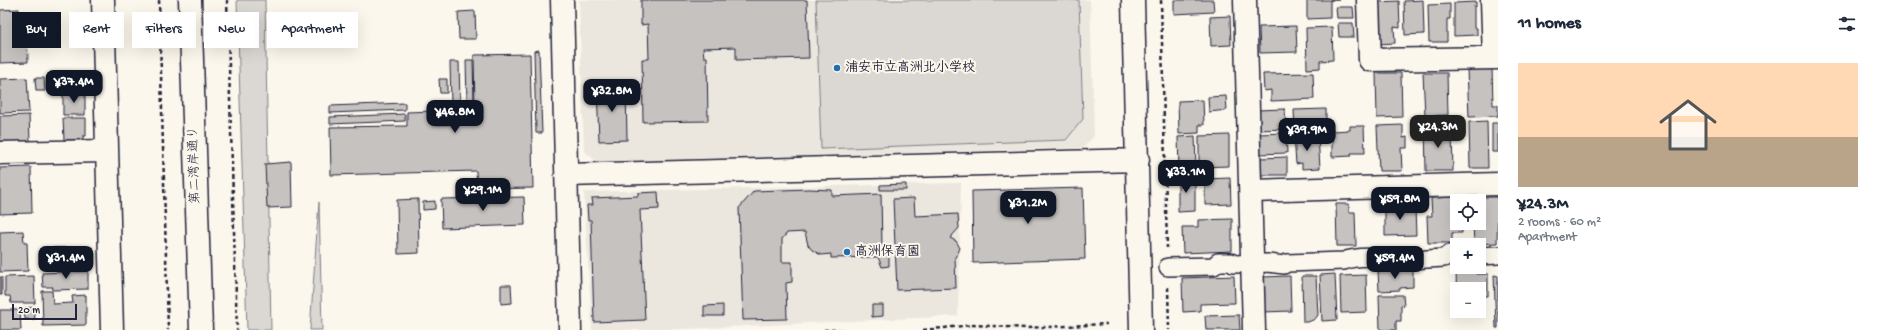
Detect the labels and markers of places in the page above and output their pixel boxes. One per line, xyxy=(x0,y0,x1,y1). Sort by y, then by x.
place label: 浦安市立高洲北小学校 xyxy=(845,60,975,76)
marker: 浦安市立高洲北小学校 xyxy=(832,63,842,73)
pin: ¥37.4M xyxy=(41,70,107,104)
pin: ¥32.8M xyxy=(579,79,645,113)
pin: ¥46.8M xyxy=(422,100,488,134)
pin: ¥24.3M xyxy=(1405,115,1471,149)
pin: ¥39.9M xyxy=(1274,118,1340,152)
pin: ¥33.1M xyxy=(1153,160,1219,194)
pin: ¥29.1M xyxy=(450,178,516,212)
pin: ¥59.8M xyxy=(1367,187,1433,221)
pin: ¥31.2M xyxy=(995,191,1061,225)
place label: 高洲保育園 xyxy=(855,244,920,260)
pin: ¥31.4M xyxy=(33,246,99,280)
pin: ¥59.4M xyxy=(1362,246,1428,280)
marker: 高洲保育園 xyxy=(842,247,852,257)

